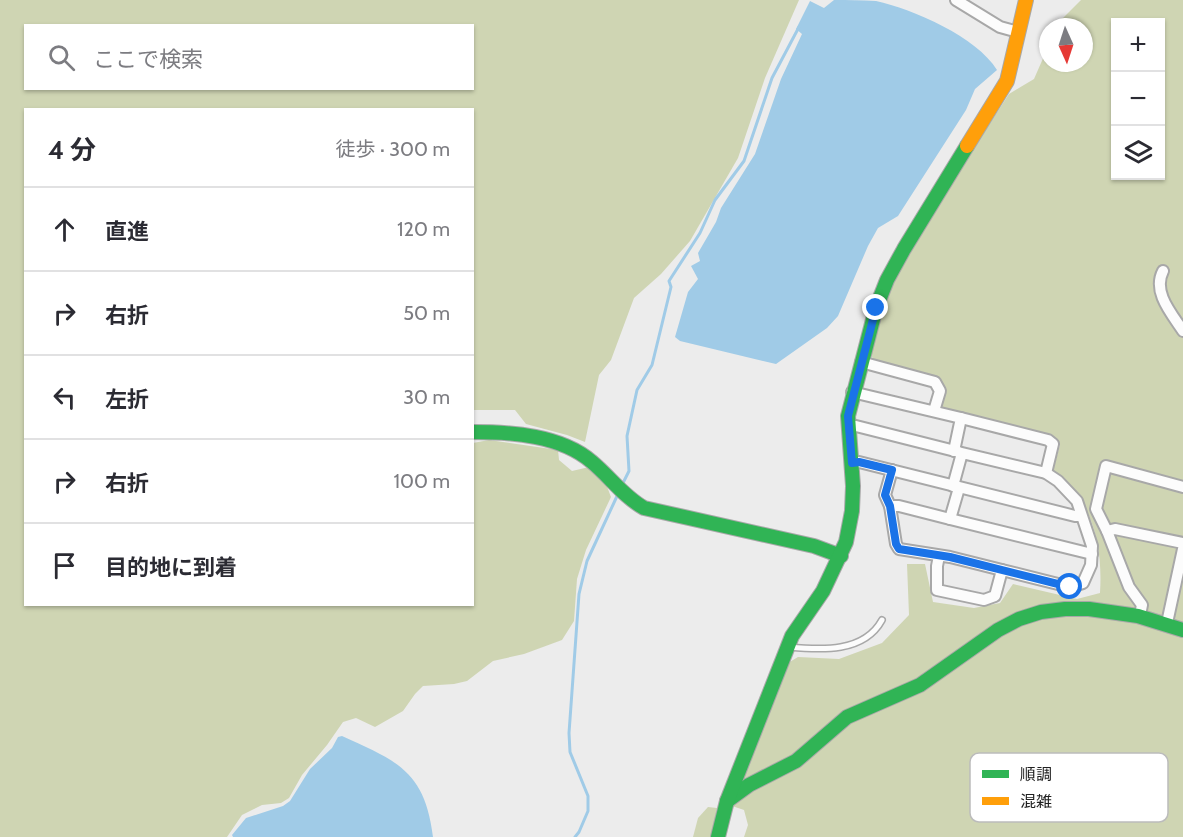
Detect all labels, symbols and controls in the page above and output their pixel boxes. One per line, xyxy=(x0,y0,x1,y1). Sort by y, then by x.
north arrow xyxy=(1039,18,1093,72)
map controls xyxy=(1111,18,1165,180)
button: + xyxy=(1111,18,1165,72)
search box xyxy=(24,24,474,90)
icon: search xyxy=(45,41,78,74)
text: ここで検索 xyxy=(93,46,203,73)
button: − xyxy=(1111,72,1165,126)
button: layers xyxy=(1111,126,1165,180)
text: 4 分 xyxy=(48,134,96,166)
text: 徒歩 · 300 m xyxy=(335,137,450,161)
icon: ahead xyxy=(48,213,81,246)
text: 120 m xyxy=(397,217,450,241)
text: 直進 xyxy=(105,218,149,245)
route end xyxy=(862,294,888,320)
icon: right xyxy=(48,297,81,330)
text: 50 m xyxy=(403,301,450,325)
text: 右折 xyxy=(105,302,149,329)
icon: left xyxy=(48,381,81,414)
text: 30 m xyxy=(403,385,450,409)
text: 左折 xyxy=(105,386,149,413)
icon: right xyxy=(48,465,81,498)
text: 100 m xyxy=(394,469,450,493)
text: 右折 xyxy=(105,470,149,497)
icon: arrive xyxy=(48,549,81,582)
text: 目的地に到着 xyxy=(105,554,237,581)
route start xyxy=(1056,573,1082,599)
legend xyxy=(970,753,1168,822)
text: 順調 xyxy=(1020,765,1052,784)
text: 混雑 xyxy=(1020,792,1052,811)

